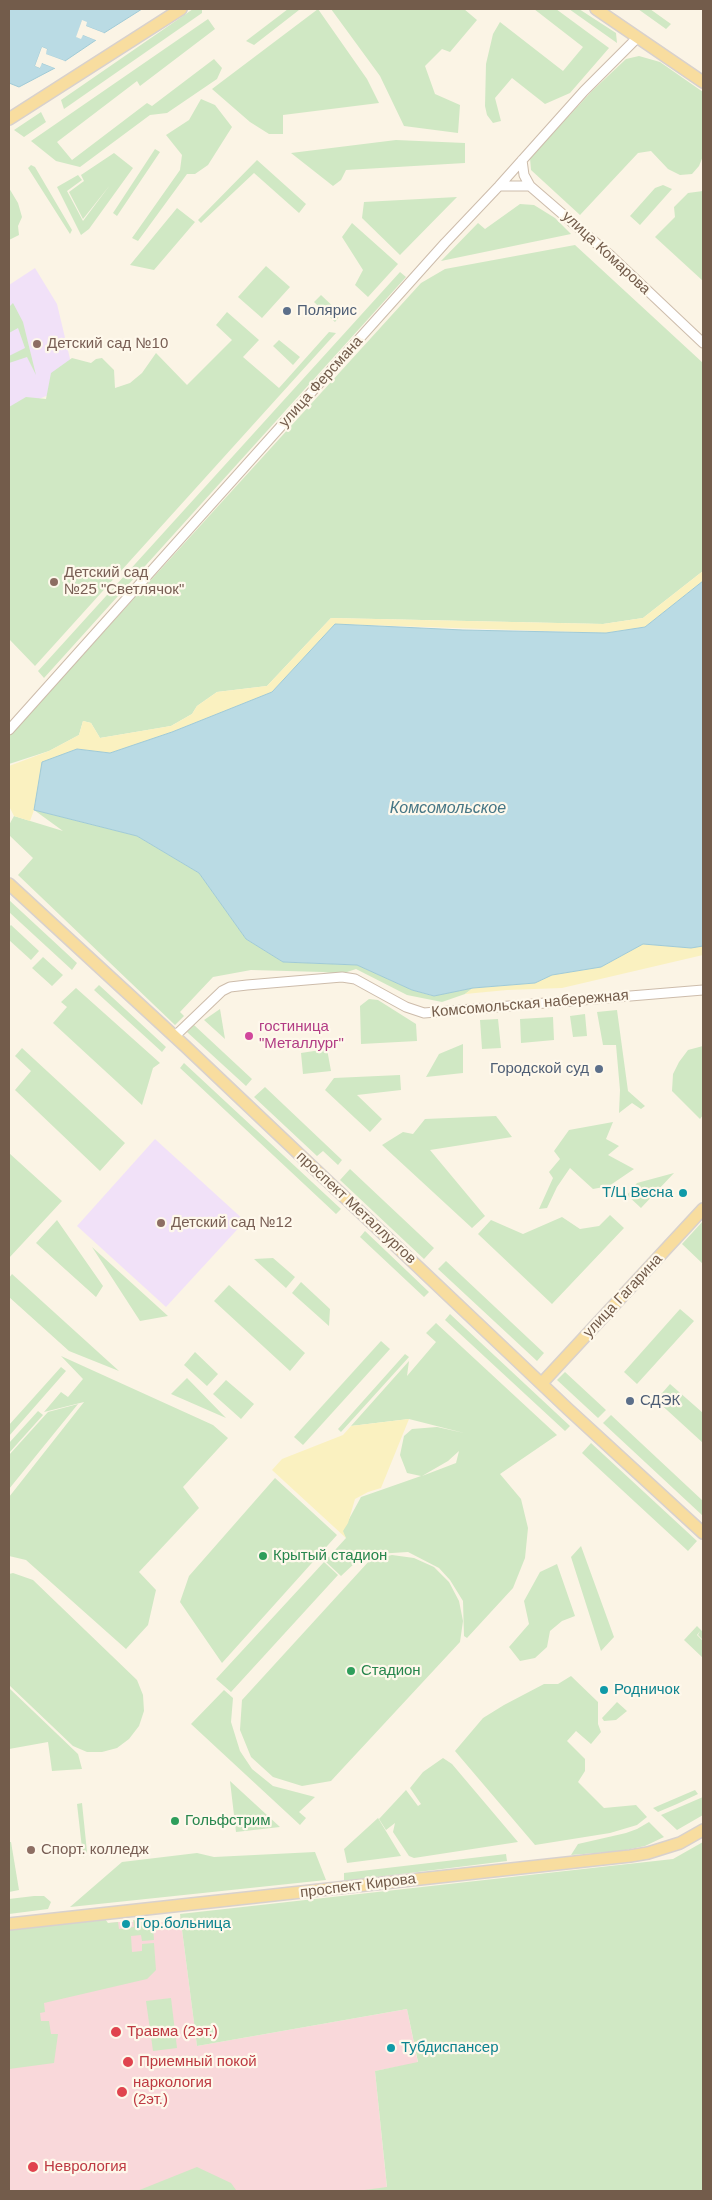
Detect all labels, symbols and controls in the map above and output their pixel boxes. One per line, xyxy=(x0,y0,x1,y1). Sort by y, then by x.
street label: улица Комарова xyxy=(558,208,654,298)
place label: Полярис xyxy=(297,302,357,320)
marker: Полярис xyxy=(281,305,293,317)
street label: улица Ферсмана xyxy=(275,333,367,431)
place label: Детский сад №10 xyxy=(47,335,168,353)
marker: Детский сад №10 xyxy=(31,338,43,350)
place label: Детский сад №25 "Светлячок" xyxy=(64,564,184,599)
marker: Детский сад №25 "Светлячок" xyxy=(48,576,60,588)
water label: Комсомольское xyxy=(390,799,506,819)
street label: Комсомольская набережная xyxy=(431,986,629,1022)
place label: гостиница "Металлург" xyxy=(259,1018,344,1053)
marker: гостиница "Металлург" xyxy=(243,1030,255,1042)
place label: Городской суд xyxy=(490,1060,589,1078)
marker: Городской суд xyxy=(593,1063,605,1075)
street label: проспект Металлургов xyxy=(293,1148,419,1268)
place label: Т/Ц Весна xyxy=(602,1184,673,1202)
marker: Т/Ц Весна xyxy=(677,1187,689,1199)
place label: Детский сад №12 xyxy=(171,1214,292,1232)
marker: Детский сад №12 xyxy=(155,1217,167,1229)
street label: улица Гагарина xyxy=(580,1250,666,1342)
place label: СДЭК xyxy=(640,1392,680,1410)
marker: СДЭК xyxy=(624,1395,636,1407)
place label: Крытый стадион xyxy=(273,1547,387,1565)
marker: Крытый стадион xyxy=(257,1550,269,1562)
place label: Стадион xyxy=(361,1662,421,1680)
marker: Стадион xyxy=(345,1665,357,1677)
place label: Родничок xyxy=(614,1681,679,1699)
marker: Родничок xyxy=(598,1684,610,1696)
place label: Гольфстрим xyxy=(185,1812,270,1830)
marker: Гольфстрим xyxy=(169,1815,181,1827)
place label: Спорт. колледж xyxy=(41,1841,149,1859)
marker: Спорт. колледж xyxy=(25,1844,37,1856)
street label: проспект Кирова xyxy=(299,1870,417,1902)
place label: Гор.больница xyxy=(136,1915,231,1933)
marker: Гор.больница xyxy=(120,1918,132,1930)
place label: Травма (2эт.) xyxy=(127,2023,218,2041)
marker: Травма (2эт.) xyxy=(109,2025,123,2039)
place label: Тубдиспансер xyxy=(401,2039,498,2057)
marker: Тубдиспансер xyxy=(385,2042,397,2054)
place label: Приемный покой xyxy=(139,2053,257,2071)
marker: Приемный покой xyxy=(121,2055,135,2069)
place label: наркология (2эт.) xyxy=(133,2074,212,2109)
marker: наркология (2эт.) xyxy=(115,2085,129,2099)
place label: Неврология xyxy=(44,2158,127,2176)
marker: Неврология xyxy=(26,2160,40,2174)

